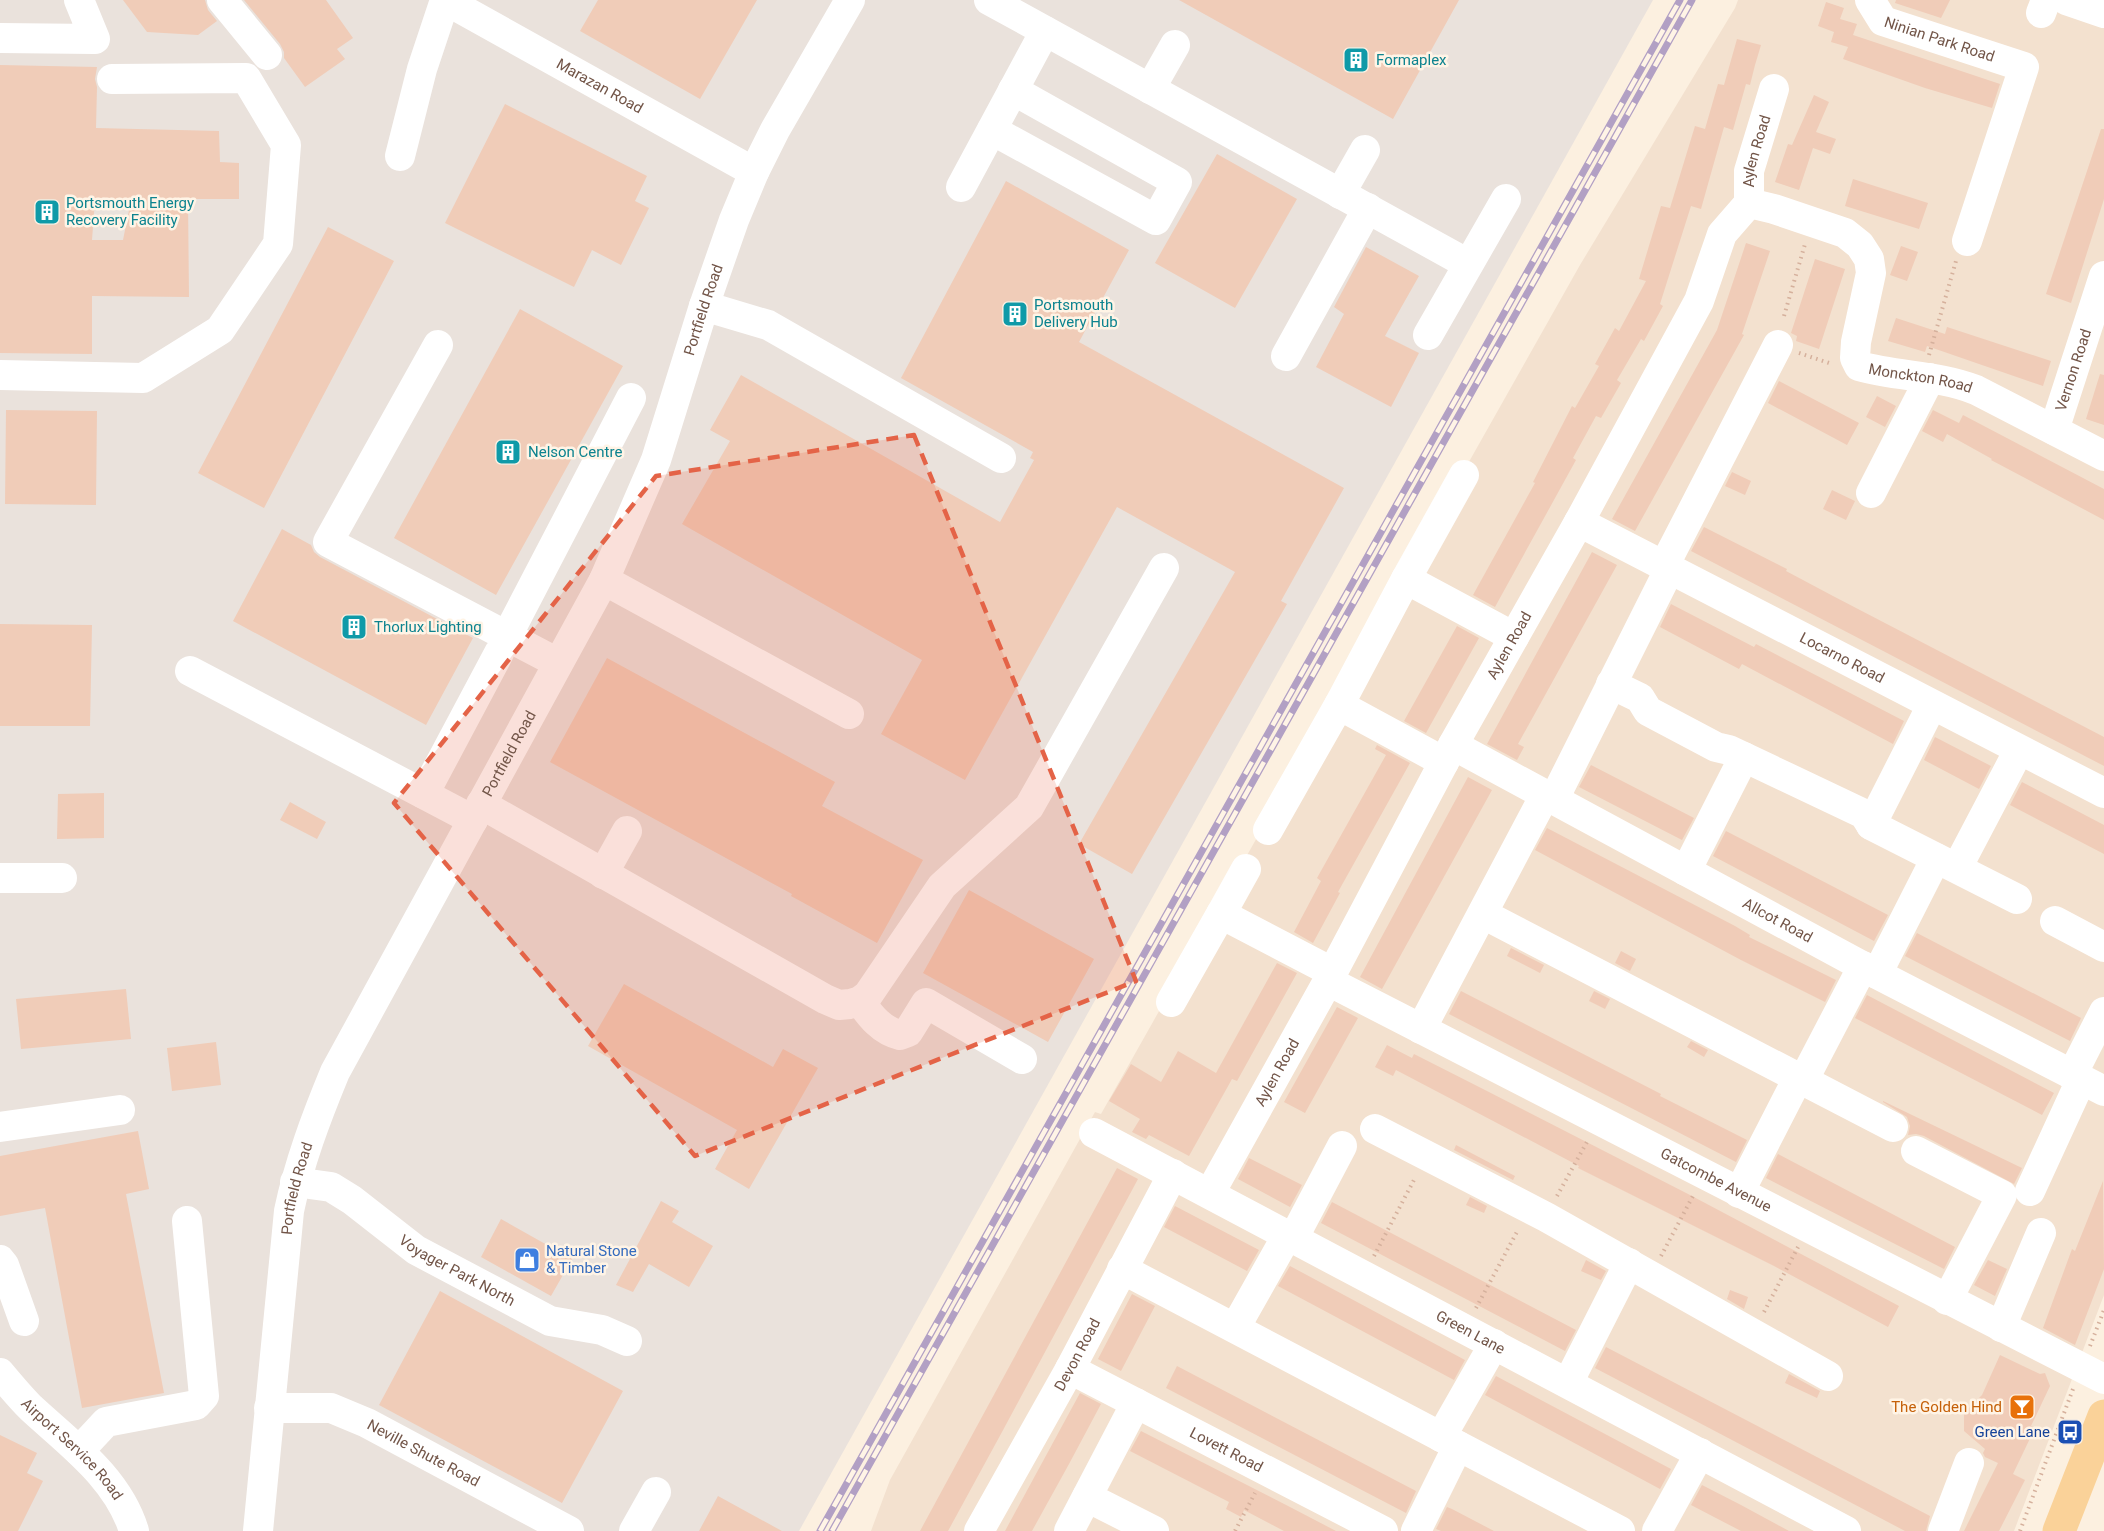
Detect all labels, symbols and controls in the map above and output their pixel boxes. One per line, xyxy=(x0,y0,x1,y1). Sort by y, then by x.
street label: Ninian Park Road xyxy=(1882,13,1997,66)
building icon: Formaplex xyxy=(1341,45,1371,75)
place label: Formaplex xyxy=(1376,51,1447,69)
street label: Marazan Road xyxy=(553,55,646,117)
street label: Aylen Road xyxy=(1740,113,1775,188)
place label: Portsmouth Energy Recovery Facility xyxy=(66,194,194,229)
building icon: Portsmouth Energy Recovery Facility xyxy=(32,197,62,227)
street label: Portfield Road xyxy=(680,262,727,358)
place label: Portsmouth Delivery Hub xyxy=(1034,296,1118,331)
building icon: Portsmouth Delivery Hub xyxy=(1000,299,1030,329)
street label: Vernon Road xyxy=(2052,327,2095,414)
street label: Monckton Road xyxy=(1867,360,1975,397)
building icon: Nelson Centre xyxy=(493,437,523,467)
place label: Nelson Centre xyxy=(528,443,622,461)
street label: Aylen Road xyxy=(1483,609,1535,682)
building icon: Thorlux Lighting xyxy=(339,612,369,642)
place label: Thorlux Lighting xyxy=(374,618,482,636)
street label: Locarno Road xyxy=(1797,628,1887,687)
street label: Portfield Road xyxy=(478,708,540,800)
street label: Allcot Road xyxy=(1740,894,1816,946)
street label: Aylen Road xyxy=(1251,1035,1303,1109)
street label: Portfield Road xyxy=(278,1140,317,1236)
street label: Gatcombe Avenue xyxy=(1658,1144,1774,1216)
street label: Voyager Park North xyxy=(395,1231,518,1310)
place label: Natural Stone & Timber xyxy=(546,1242,637,1277)
shop icon: Natural Stone & Timber xyxy=(512,1245,542,1275)
street label: Green Lane xyxy=(1433,1307,1508,1358)
street label: Devon Road xyxy=(1051,1315,1104,1394)
bar icon: The Golden Hind xyxy=(2007,1392,2037,1422)
street label: Airport Service Road xyxy=(17,1395,127,1503)
place label: The Golden Hind xyxy=(1891,1398,2002,1416)
street label: Neville Shute Road xyxy=(364,1416,483,1491)
bus stop icon: Green Lane xyxy=(2055,1417,2085,1447)
place label: Green Lane xyxy=(1974,1423,2050,1441)
street label: Lovett Road xyxy=(1187,1424,1266,1476)

